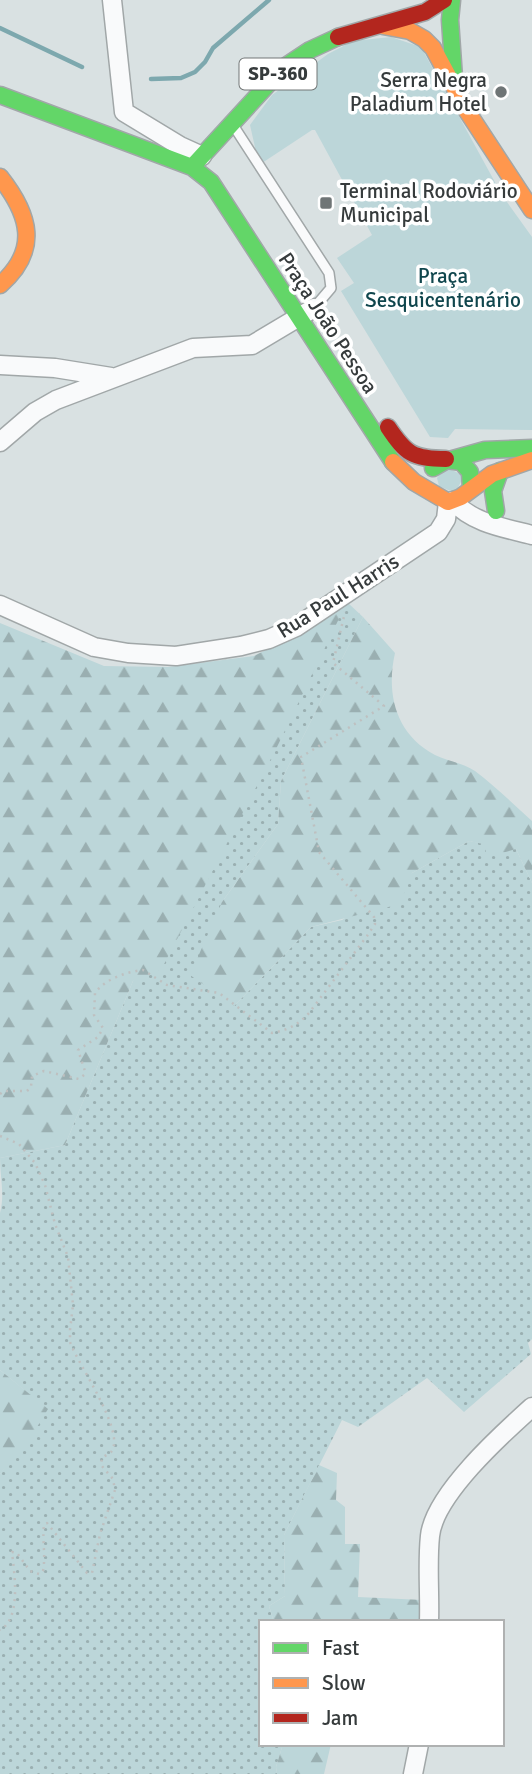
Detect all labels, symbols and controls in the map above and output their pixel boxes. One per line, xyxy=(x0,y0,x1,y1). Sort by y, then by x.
road number: SP-360 xyxy=(240,58,316,90)
place label: Serra Negra Paladium Hotel xyxy=(350,67,487,117)
marker: Serra Negra Paladium Hotel xyxy=(493,84,509,100)
place label: Terminal Rodoviário Municipal xyxy=(340,178,518,228)
marker: Terminal Rodoviário Municipal xyxy=(318,195,334,211)
street label: Praça João Pessoa xyxy=(273,248,383,398)
park label: Praça Sesquicentenário xyxy=(365,263,521,313)
street label: Rua Paul Harris xyxy=(272,548,404,644)
legend xyxy=(259,1620,504,1746)
text: Fast xyxy=(322,1635,359,1661)
text: Slow xyxy=(322,1670,366,1696)
text: Jam xyxy=(322,1705,358,1731)

